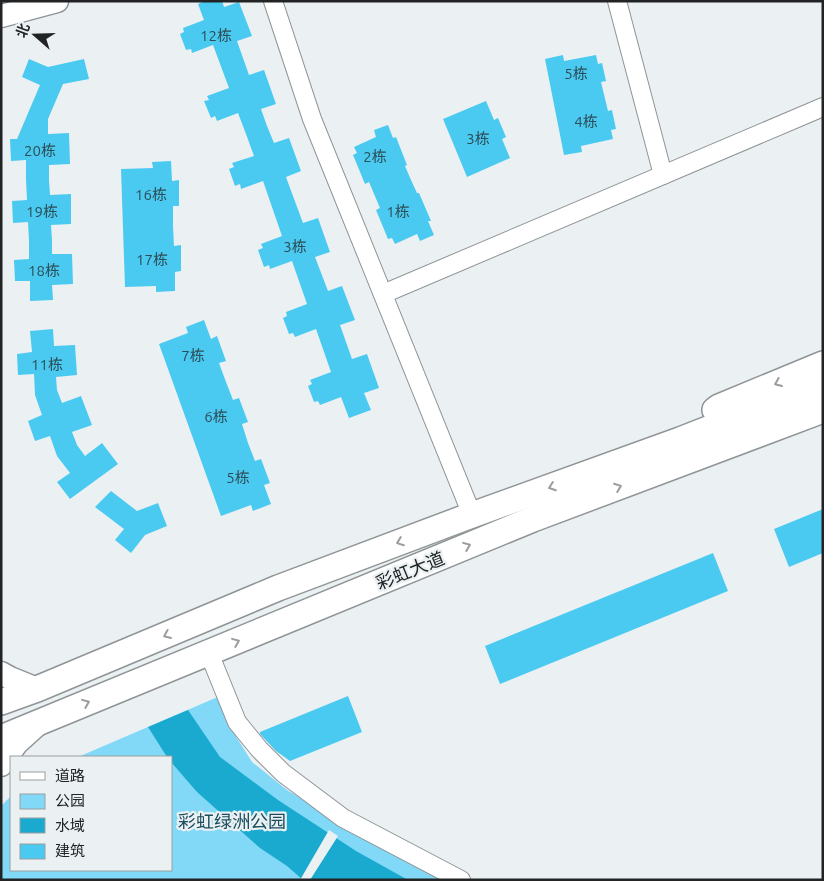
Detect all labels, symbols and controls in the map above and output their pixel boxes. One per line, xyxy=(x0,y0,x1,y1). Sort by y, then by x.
north arrow xyxy=(10,10,60,60)
text: 北 xyxy=(13,21,33,40)
house number: 12栋 xyxy=(200,27,232,44)
house number: 5栋 xyxy=(564,65,588,82)
house number: 4栋 xyxy=(574,113,598,130)
house number: 3栋 xyxy=(466,130,490,147)
house number: 20栋 xyxy=(24,142,56,159)
house number: 2栋 xyxy=(363,148,387,165)
house number: 16栋 xyxy=(135,186,167,203)
house number: 19栋 xyxy=(26,203,58,220)
house number: 1栋 xyxy=(386,203,410,220)
house number: 3栋 xyxy=(283,238,307,255)
house number: 17栋 xyxy=(136,251,168,268)
house number: 18栋 xyxy=(28,262,60,279)
house number: 7栋 xyxy=(181,347,205,364)
house number: 11栋 xyxy=(31,356,63,373)
one-way arrow xyxy=(774,376,783,387)
house number: 6栋 xyxy=(204,408,228,425)
house number: 5栋 xyxy=(226,469,250,486)
one-way arrow xyxy=(548,481,557,491)
one-way arrow xyxy=(614,483,622,493)
one-way arrow xyxy=(396,537,404,547)
one-way arrow xyxy=(462,542,471,553)
street label: 彩虹大道 xyxy=(373,547,447,593)
one-way arrow xyxy=(163,628,172,639)
one-way arrow xyxy=(231,637,240,648)
one-way arrow xyxy=(81,699,90,710)
legend xyxy=(10,756,172,871)
text: 道路 xyxy=(55,767,85,784)
text: 公园 xyxy=(55,792,85,809)
park label: 彩虹绿洲公园 xyxy=(178,811,286,831)
text: 水域 xyxy=(55,817,85,834)
text: 建筑 xyxy=(55,842,85,859)

